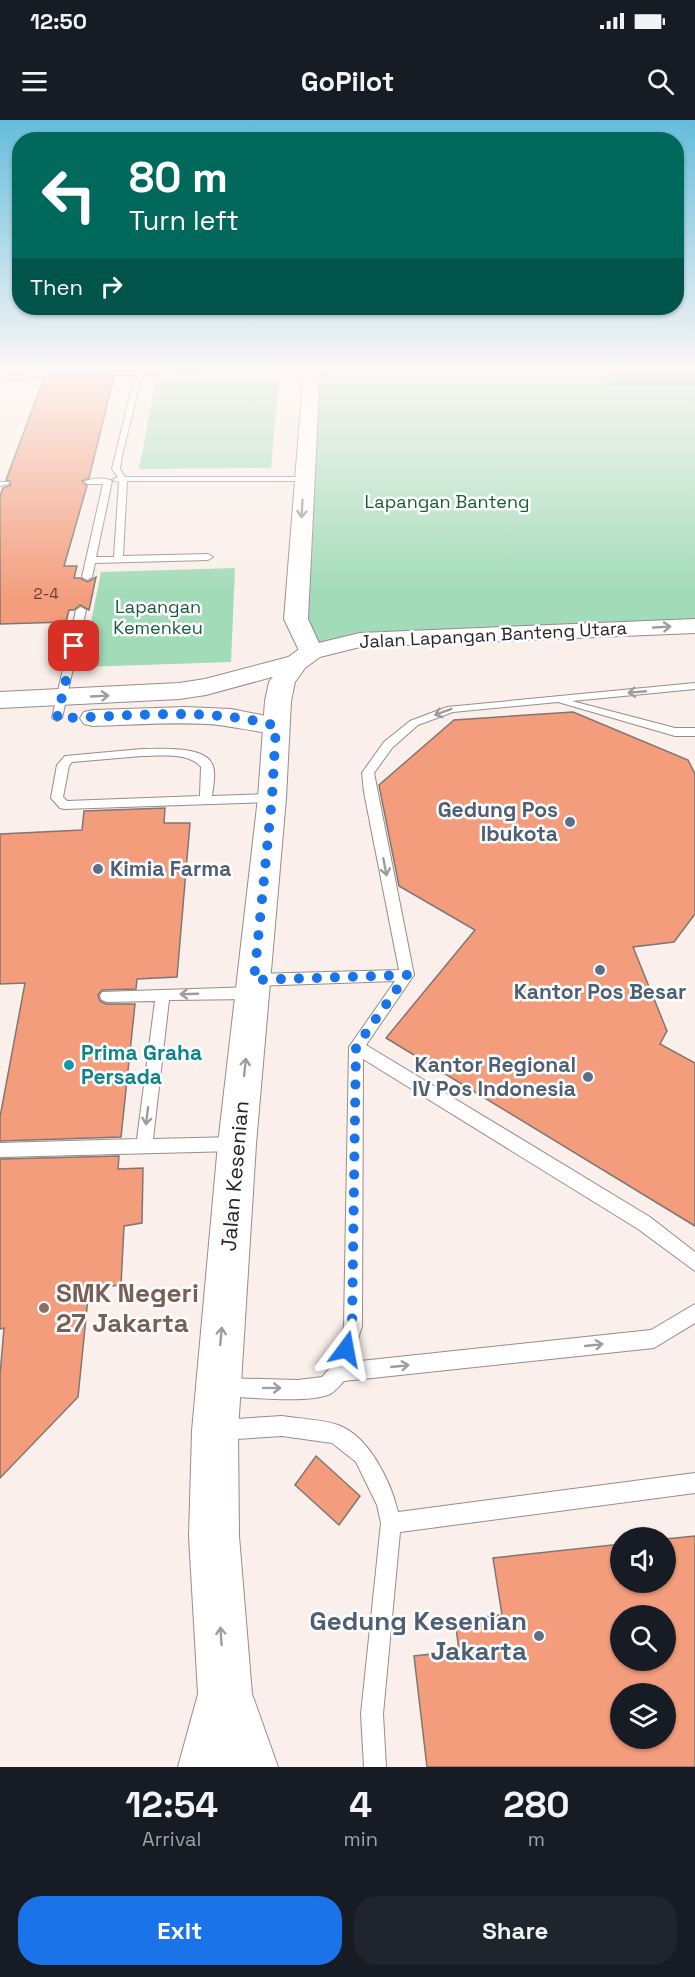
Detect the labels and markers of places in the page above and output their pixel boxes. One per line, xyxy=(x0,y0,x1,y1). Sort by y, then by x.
pin xyxy=(48,620,99,671)
place label: Gedung Pos Ibukota xyxy=(438,796,558,847)
marker: Gedung Pos Ibukota xyxy=(563,815,577,829)
place label: Kimia Farma xyxy=(110,855,231,882)
marker: Kimia Farma xyxy=(91,862,105,876)
marker: Kantor Pos Besar xyxy=(593,963,607,977)
place label: Kantor Pos Besar xyxy=(514,978,686,1005)
place label: Prima Graha Persada xyxy=(81,1039,202,1090)
place label: Kantor Regional IV Pos Indonesia xyxy=(412,1051,576,1102)
marker: Prima Graha Persada xyxy=(62,1058,76,1072)
marker: Kantor Regional IV Pos Indonesia xyxy=(581,1070,595,1084)
place label: SMK Negeri 27 Jakarta xyxy=(56,1276,199,1340)
marker: SMK Negeri 27 Jakarta xyxy=(37,1301,51,1315)
place label: Gedung Kesenian Jakarta xyxy=(309,1604,527,1668)
marker: Gedung Kesenian Jakarta xyxy=(532,1629,546,1643)

